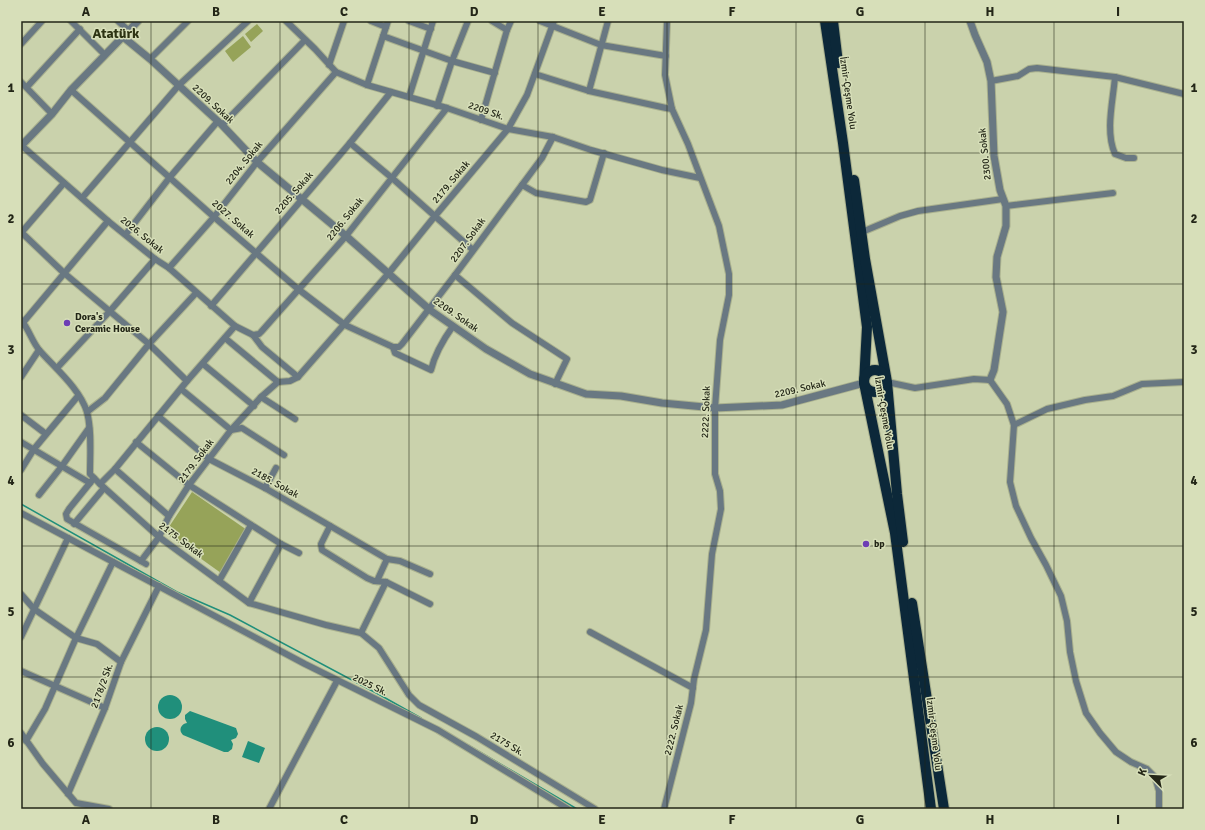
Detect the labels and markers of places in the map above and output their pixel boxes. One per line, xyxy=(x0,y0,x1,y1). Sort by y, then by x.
place label: Dora's Ceramic House xyxy=(75,311,140,335)
marker: Dora's Ceramic House xyxy=(62,318,72,328)
place label: bp xyxy=(874,538,885,550)
marker: bp xyxy=(861,539,871,549)

